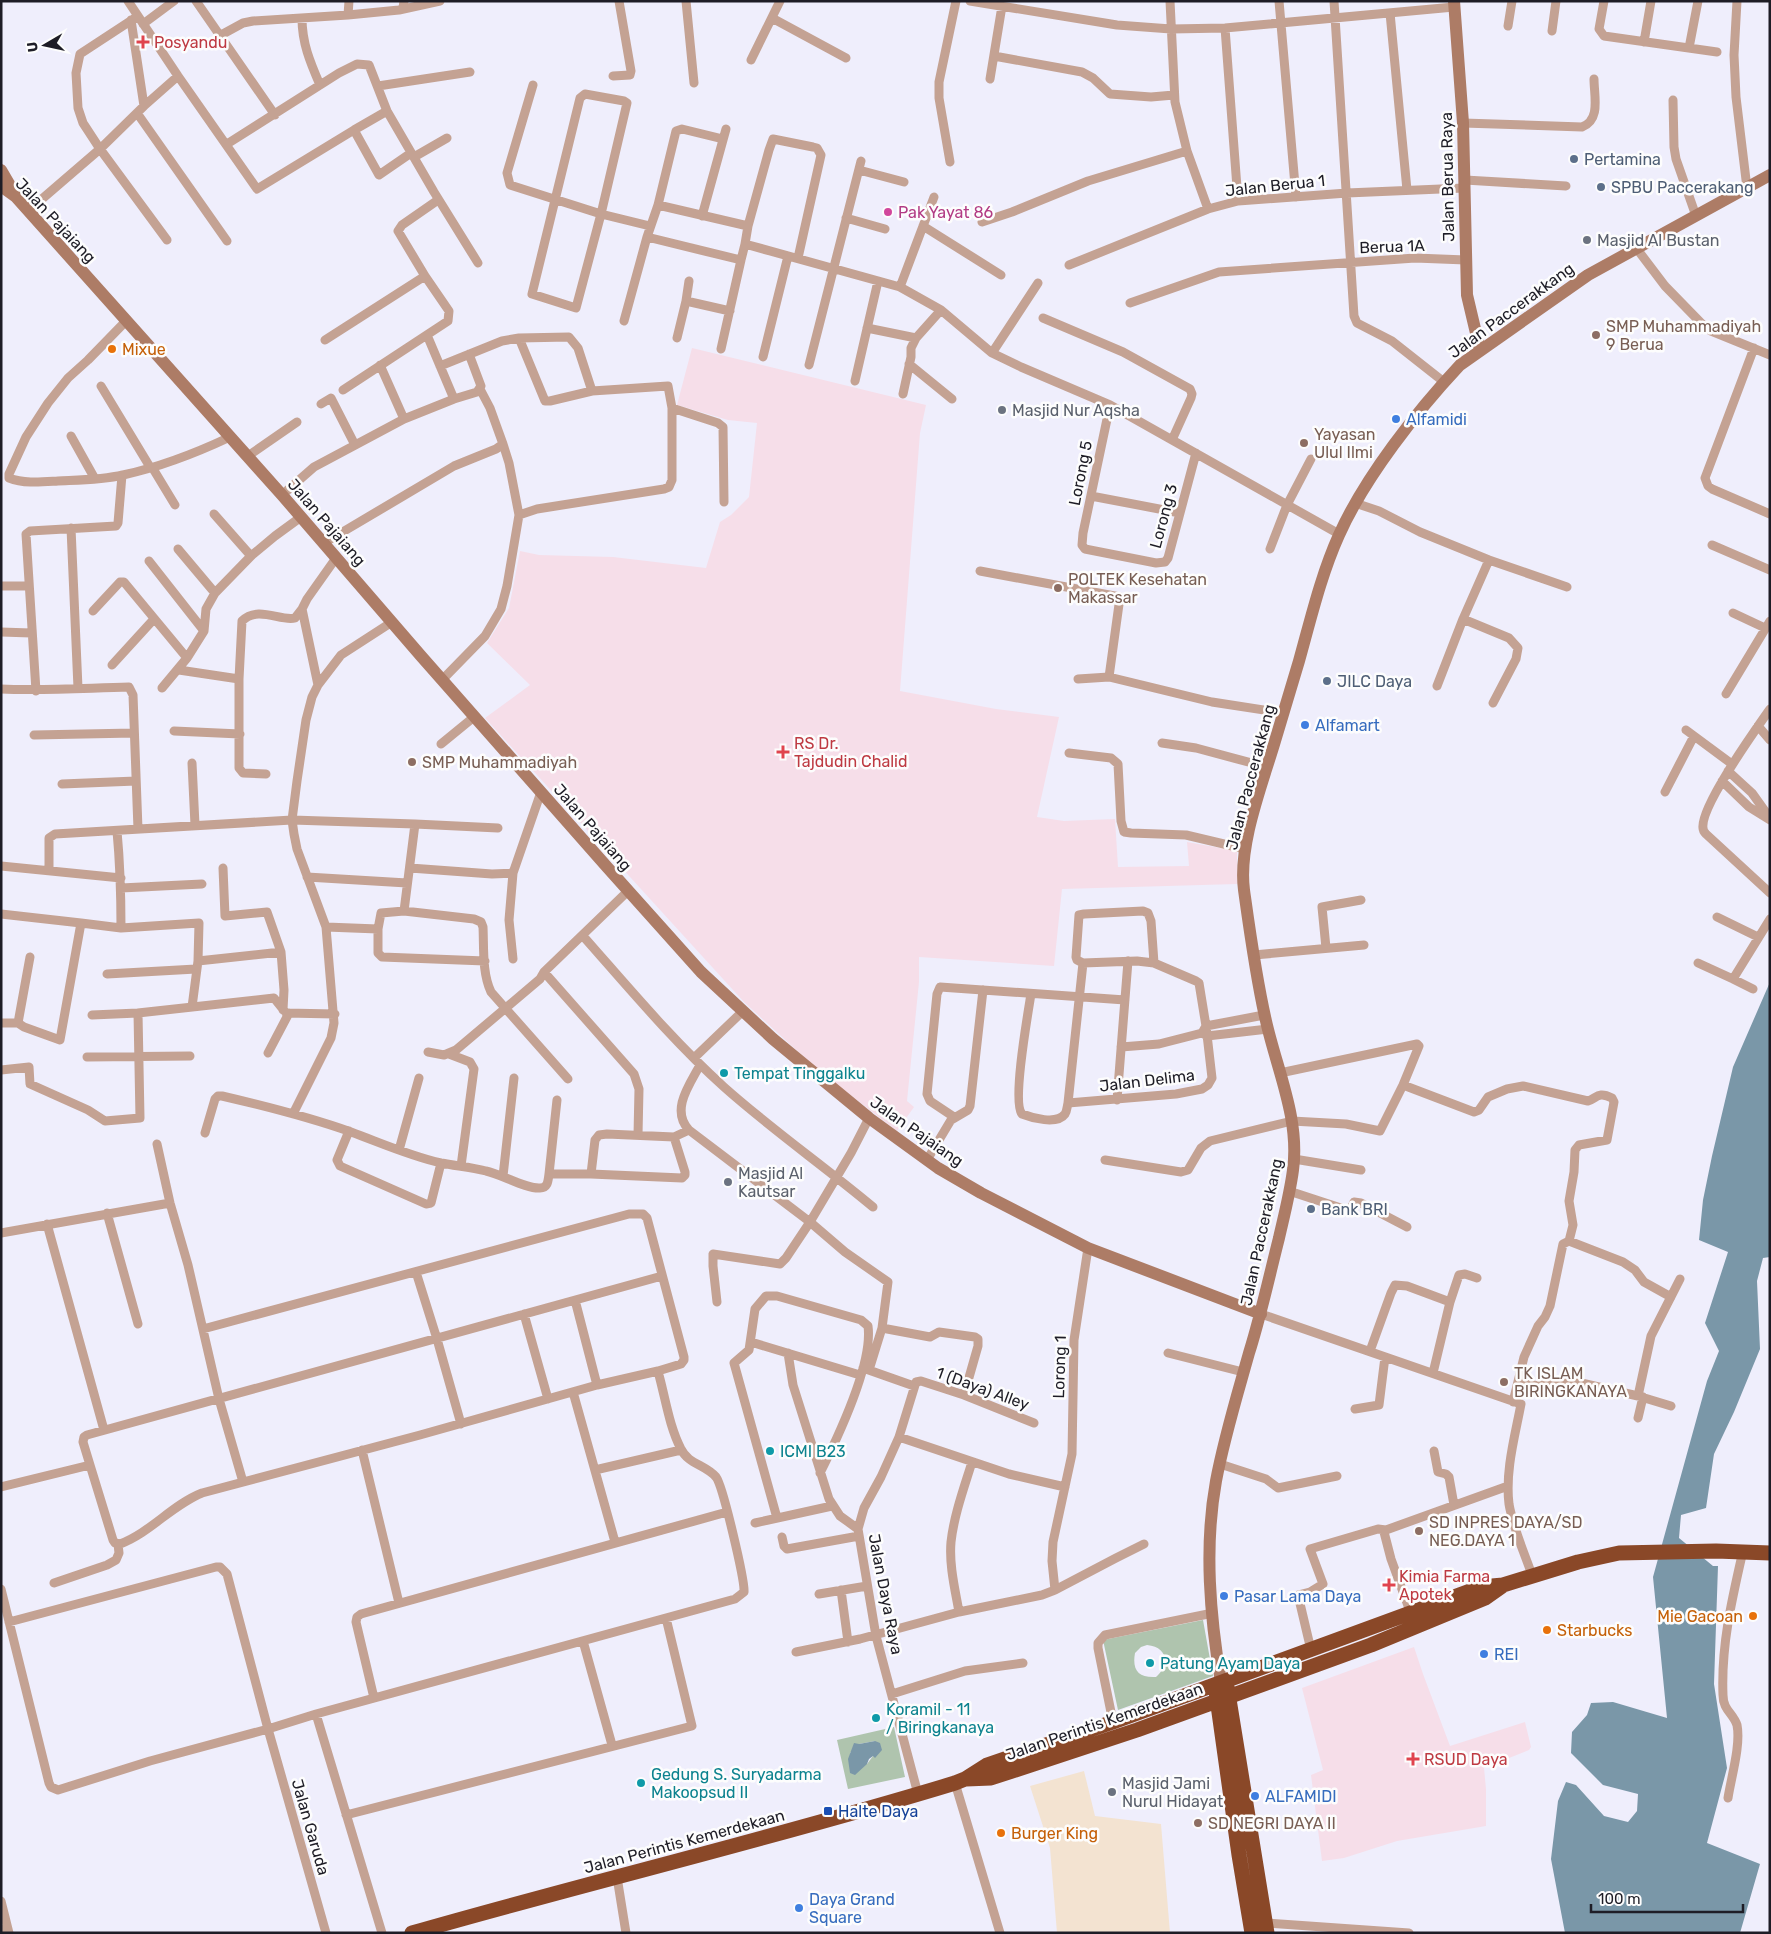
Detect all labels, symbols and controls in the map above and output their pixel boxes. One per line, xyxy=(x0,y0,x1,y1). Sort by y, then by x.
north arrow xyxy=(20,20,70,70)
place label: Posyandu xyxy=(154,33,227,52)
marker: Posyandu xyxy=(136,35,150,49)
text: U xyxy=(23,41,42,53)
street label: Jalan Berua Raya xyxy=(1437,112,1458,242)
place label: Pertamina xyxy=(1584,150,1661,169)
marker: Pertamina xyxy=(1568,153,1580,165)
street label: Jalan Berua 1 xyxy=(1224,171,1326,200)
street label: Jalan Pajaiang xyxy=(11,174,100,267)
place label: SPBU Paccerakang xyxy=(1611,178,1754,197)
marker: SPBU Paccerakang xyxy=(1595,181,1607,193)
place label: Pak Yayat 86 xyxy=(898,203,994,222)
marker: Pak Yayat 86 xyxy=(882,206,894,218)
place label: Masjid Al Bustan xyxy=(1597,231,1719,250)
marker: Masjid Al Bustan xyxy=(1581,234,1593,246)
street label: Berua 1A xyxy=(1359,236,1425,257)
street label: Jalan Paccerakkang xyxy=(1445,259,1578,362)
place label: SMP Muhammadiyah 9 Berua xyxy=(1606,317,1761,354)
marker: SMP Muhammadiyah 9 Berua xyxy=(1590,329,1602,341)
place label: Mixue xyxy=(122,340,166,359)
marker: Mixue xyxy=(106,343,118,355)
place label: Masjid Nur Aqsha xyxy=(1012,401,1140,420)
marker: Masjid Nur Aqsha xyxy=(996,404,1008,416)
place label: Alfamidi xyxy=(1406,410,1467,429)
marker: Alfamidi xyxy=(1390,413,1402,425)
place label: Yayasan Ulul Ilmi xyxy=(1314,425,1375,462)
marker: Yayasan Ulul Ilmi xyxy=(1298,437,1310,449)
street label: Lorong 5 xyxy=(1065,439,1096,507)
street label: Jalan Pajaiang xyxy=(284,475,370,570)
street label: Lorong 3 xyxy=(1146,482,1181,550)
place label: POLTEK Kesehatan Makassar xyxy=(1068,570,1207,607)
marker: POLTEK Kesehatan Makassar xyxy=(1052,582,1064,594)
place label: JILC Daya xyxy=(1337,672,1412,691)
marker: JILC Daya xyxy=(1321,675,1333,687)
street label: Jalan Paccerakkang xyxy=(1222,702,1279,852)
place label: Alfamart xyxy=(1315,716,1380,735)
marker: Alfamart xyxy=(1299,719,1311,731)
place label: RS Dr. Tajdudin Chalid xyxy=(794,734,908,771)
marker: RS Dr. Tajdudin Chalid xyxy=(776,745,790,759)
place label: SMP Muhammadiyah xyxy=(422,753,577,772)
marker: SMP Muhammadiyah xyxy=(406,756,418,768)
street label: Jalan Pajaiang xyxy=(550,780,636,875)
place label: Tempat Tinggalku xyxy=(734,1064,865,1083)
street label: Jalan Delima xyxy=(1098,1065,1196,1096)
marker: Tempat Tinggalku xyxy=(718,1067,730,1079)
street label: Jalan Pajaiang xyxy=(867,1092,967,1171)
street label: Jalan Paccerakkang xyxy=(1237,1157,1286,1307)
place label: Masjid Al Kautsar xyxy=(738,1164,803,1201)
marker: Masjid Al Kautsar xyxy=(722,1176,734,1188)
place label: Bank BRI xyxy=(1321,1200,1388,1219)
marker: Bank BRI xyxy=(1305,1203,1317,1215)
street label: Lorong 1 xyxy=(1049,1335,1070,1399)
street label: 1 (Daya) Alley xyxy=(934,1363,1032,1414)
place label: TK ISLAM BIRINGKANAYA xyxy=(1514,1364,1627,1401)
marker: TK ISLAM BIRINGKANAYA xyxy=(1498,1376,1510,1388)
place label: ICMI B23 xyxy=(780,1442,846,1461)
marker: ICMI B23 xyxy=(764,1445,776,1457)
place label: SD INPRES DAYA/SD NEG.DAYA 1 xyxy=(1429,1513,1583,1550)
marker: SD INPRES DAYA/SD NEG.DAYA 1 xyxy=(1413,1525,1425,1537)
street label: Jalan Daya Raya xyxy=(864,1532,907,1656)
place label: Kimia Farma Apotek xyxy=(1399,1567,1490,1604)
marker: Kimia Farma Apotek xyxy=(1383,1579,1395,1591)
place label: Pasar Lama Daya xyxy=(1234,1587,1361,1606)
marker: Pasar Lama Daya xyxy=(1218,1590,1230,1602)
place label: Mie Gacoan xyxy=(1657,1607,1743,1626)
marker: Mie Gacoan xyxy=(1747,1610,1759,1622)
place label: Starbucks xyxy=(1557,1621,1632,1640)
marker: Starbucks xyxy=(1541,1624,1553,1636)
place label: REI xyxy=(1494,1645,1519,1664)
marker: REI xyxy=(1478,1648,1490,1660)
place label: Patung Ayam Daya xyxy=(1160,1654,1300,1673)
marker: Patung Ayam Daya xyxy=(1144,1657,1156,1669)
street label: Jalan Perintis Kemerdekaan xyxy=(1003,1679,1205,1764)
place label: Koramil - 11 / Biringkanaya xyxy=(886,1700,994,1737)
marker: Koramil - 11 / Biringkanaya xyxy=(870,1712,882,1724)
place label: RSUD Daya xyxy=(1424,1750,1508,1769)
marker: RSUD Daya xyxy=(1406,1752,1420,1766)
place label: Gedung S. Suryadarma Makoopsud II xyxy=(651,1765,822,1802)
place label: Masjid Jami Nurul Hidayat xyxy=(1122,1774,1223,1811)
street label: Jalan Garuda xyxy=(288,1777,333,1877)
marker: Gedung S. Suryadarma Makoopsud II xyxy=(635,1777,647,1789)
marker: Masjid Jami Nurul Hidayat xyxy=(1106,1786,1118,1798)
place label: ALFAMIDI xyxy=(1265,1787,1337,1806)
marker: ALFAMIDI xyxy=(1249,1790,1261,1802)
place label: Halte Daya xyxy=(838,1802,918,1821)
street label: Jalan Perintis Kemerdekaan xyxy=(582,1805,787,1877)
marker: Halte Daya xyxy=(822,1805,834,1817)
place label: SD NEGRI DAYA II xyxy=(1208,1814,1336,1833)
marker: SD NEGRI DAYA II xyxy=(1192,1817,1204,1829)
place label: Burger King xyxy=(1011,1824,1098,1843)
marker: Burger King xyxy=(995,1827,1007,1839)
scale bar xyxy=(1591,1882,1744,1914)
place label: Daya Grand Square xyxy=(809,1890,895,1927)
text: 100 m xyxy=(1598,1890,1640,1908)
marker: Daya Grand Square xyxy=(793,1902,805,1914)

